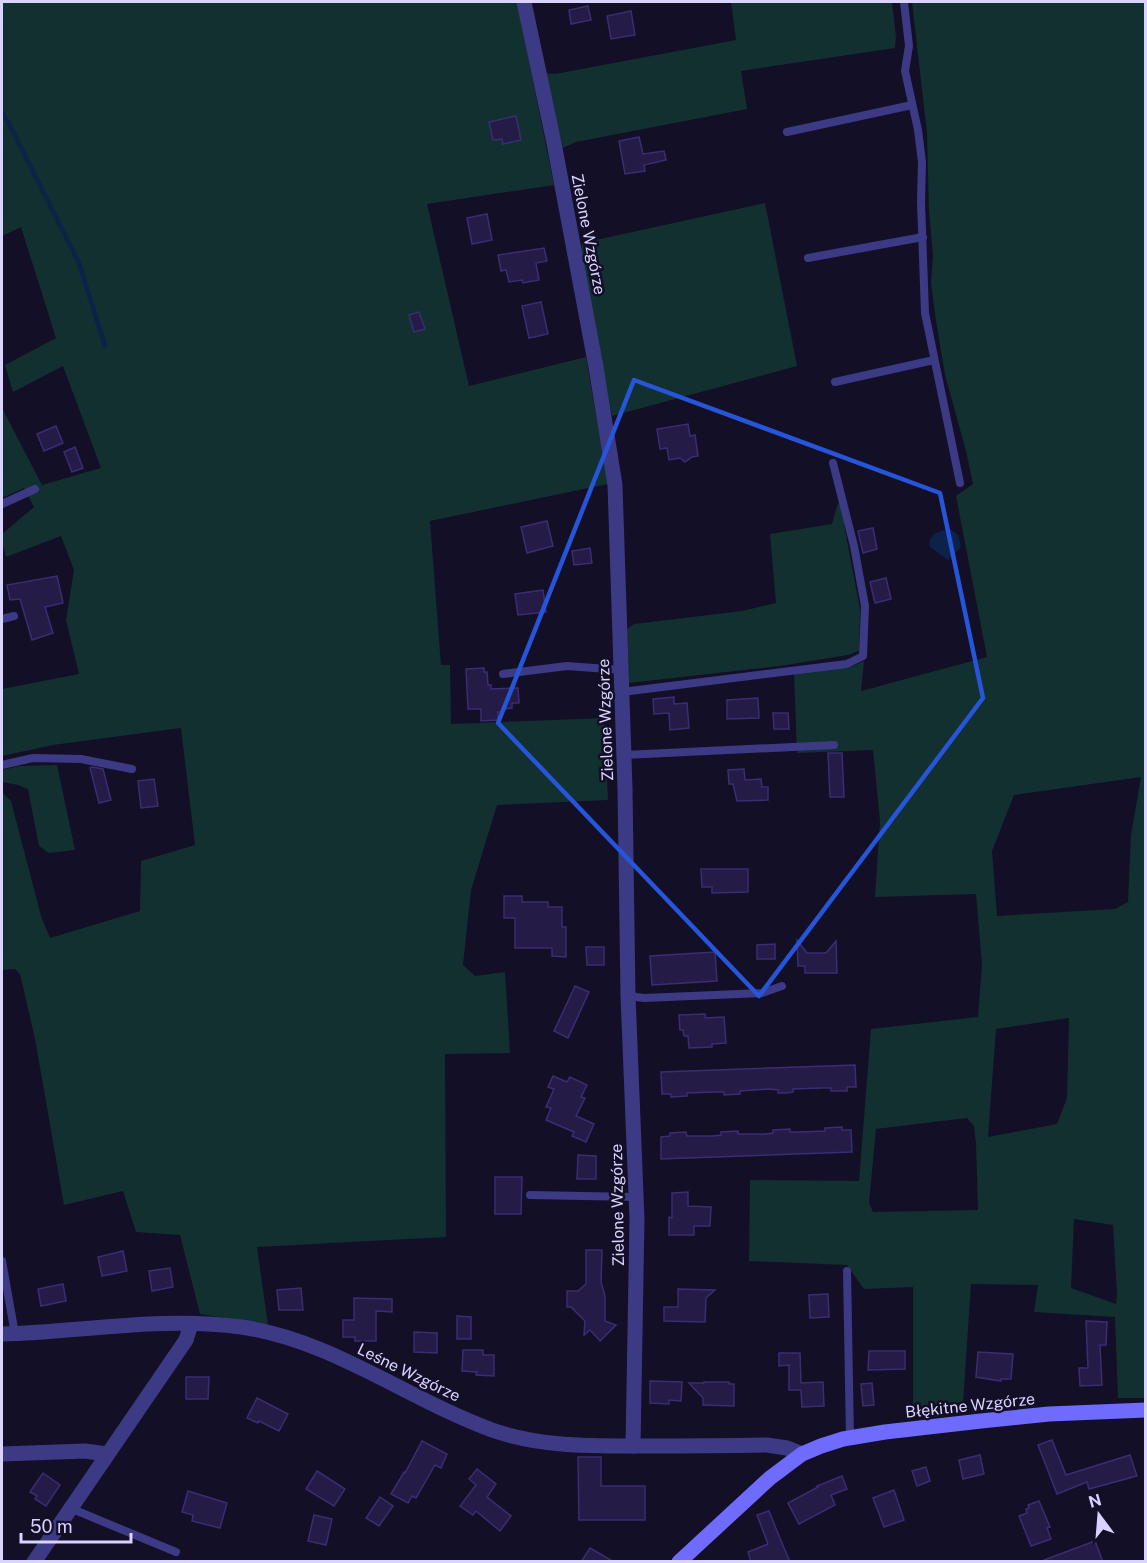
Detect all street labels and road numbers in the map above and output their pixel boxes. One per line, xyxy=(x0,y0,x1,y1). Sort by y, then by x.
street label: Zielone Wzgórze xyxy=(567,172,610,296)
street label: Zielone Wzgórze xyxy=(594,658,617,782)
street label: Zielone Wzgórze xyxy=(607,1143,628,1266)
street label: Leśne Wzgórze xyxy=(354,1339,463,1406)
street label: Błękitne Wzgórze xyxy=(904,1389,1036,1422)

